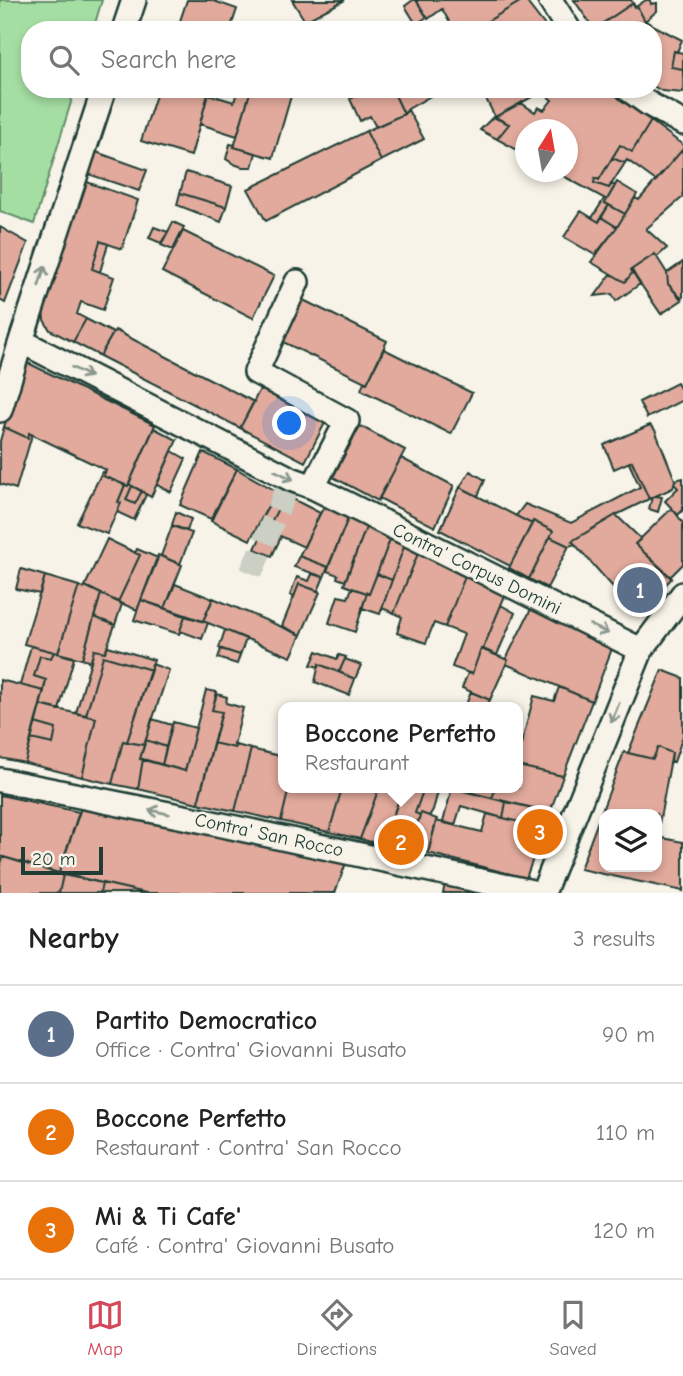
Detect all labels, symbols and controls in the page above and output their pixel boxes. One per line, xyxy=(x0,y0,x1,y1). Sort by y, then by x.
search box xyxy=(21,21,662,98)
icon: search xyxy=(45,41,83,79)
text: Search here xyxy=(101,45,236,75)
north arrow xyxy=(515,119,578,182)
one-way arrow xyxy=(36,265,49,287)
one-way arrow xyxy=(70,365,91,379)
your location xyxy=(272,406,306,440)
one-way arrow xyxy=(273,468,294,482)
street label: Contra' Corpus Domini xyxy=(389,519,565,619)
pin: 1 xyxy=(617,564,663,616)
one-way arrow xyxy=(588,622,609,636)
popup xyxy=(278,702,523,793)
one-way arrow xyxy=(608,702,621,723)
text: Boccone Perfetto xyxy=(305,719,496,749)
text: Restaurant xyxy=(305,749,409,776)
one-way arrow xyxy=(148,805,171,819)
pin: 3 xyxy=(517,806,563,858)
street label: Contra' San Rocco xyxy=(193,809,345,861)
map controls xyxy=(599,809,662,872)
button: layers xyxy=(599,809,662,872)
pin: 2 xyxy=(378,816,424,868)
scale bar xyxy=(21,844,103,876)
text: 20 m xyxy=(32,848,76,870)
text: Nearby xyxy=(28,921,119,956)
text: 3 results xyxy=(573,925,655,952)
text: Partito Democratico xyxy=(95,1006,317,1036)
text: 1 xyxy=(46,1021,56,1048)
text: 90 m xyxy=(602,1021,655,1048)
text: Office · Contra' Giovanni Busato xyxy=(95,1036,407,1063)
text: Boccone Perfetto xyxy=(95,1104,286,1134)
text: 2 xyxy=(45,1119,57,1146)
text: 110 m xyxy=(596,1119,655,1146)
text: Restaurant · Contra' San Rocco xyxy=(95,1134,402,1161)
text: Mi & Ti Cafe' xyxy=(95,1202,241,1232)
text: 3 xyxy=(45,1217,57,1244)
text: 120 m xyxy=(593,1217,655,1244)
text: Café · Contra' Giovanni Busato xyxy=(95,1232,394,1259)
tab: Map xyxy=(86,1296,124,1360)
tab: Directions xyxy=(297,1296,377,1360)
tab: Saved xyxy=(549,1296,597,1360)

